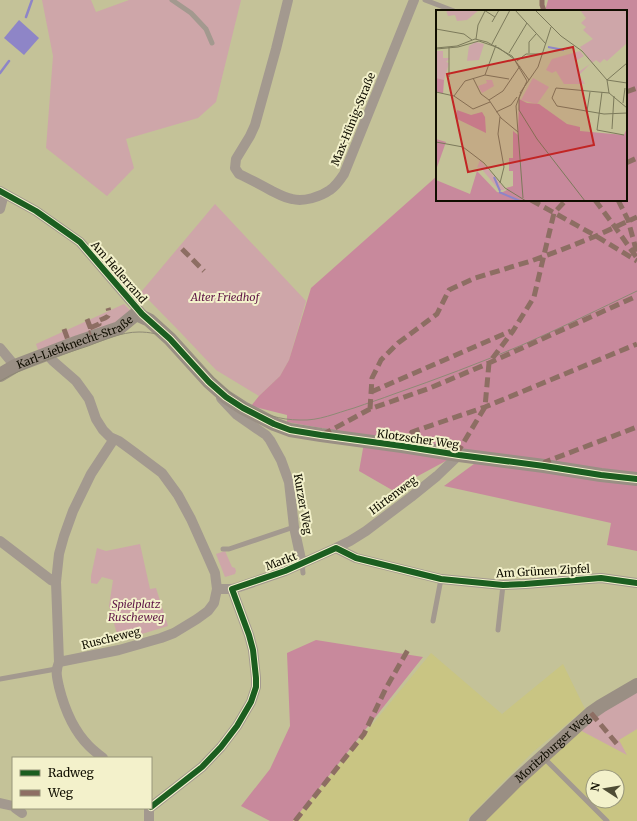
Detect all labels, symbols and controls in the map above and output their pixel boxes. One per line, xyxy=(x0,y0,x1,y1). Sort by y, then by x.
inset map xyxy=(436,10,627,201)
street label: Max-Hünig-Straße xyxy=(328,70,378,168)
street label: Am Hellerrand xyxy=(88,237,150,306)
park label: Alter Friedhof xyxy=(190,290,260,304)
street label: Karl-Liebknecht-Straße xyxy=(15,312,136,372)
street label: Klotzscher Weg xyxy=(376,426,460,452)
street label: Hirtenweg xyxy=(366,472,420,517)
street label: Kurzer Weg xyxy=(291,473,315,536)
street label: Markt xyxy=(263,548,299,573)
street label: Am Grünen Zipfel xyxy=(495,562,591,581)
park label: Spielplatz Ruscheweg xyxy=(108,597,164,624)
street label: Ruscheweg xyxy=(80,624,142,652)
street label: Moritzburger Weg xyxy=(512,710,593,785)
legend xyxy=(12,757,152,809)
text: Radweg xyxy=(48,765,94,780)
north arrow xyxy=(585,769,625,809)
text: N xyxy=(587,781,603,793)
text: Weg xyxy=(47,785,74,800)

